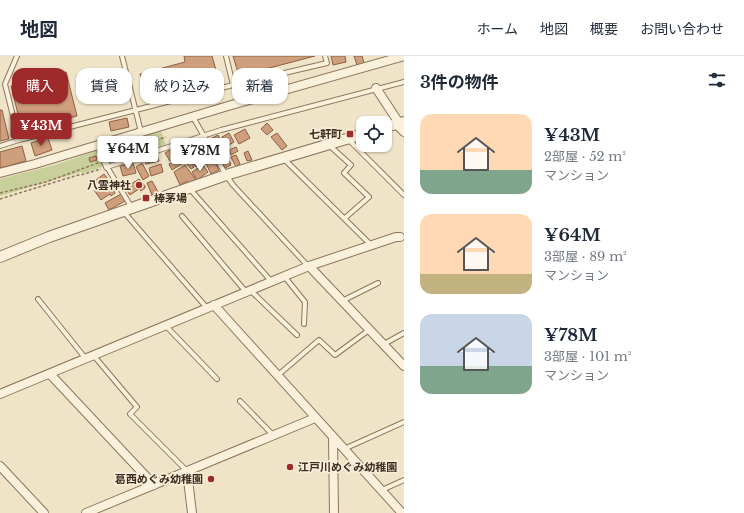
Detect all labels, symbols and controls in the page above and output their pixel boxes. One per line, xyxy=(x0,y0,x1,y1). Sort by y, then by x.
text: 地図 xyxy=(20,18,58,41)
text: ホーム xyxy=(476,20,518,38)
text: 地図 xyxy=(540,20,568,38)
text: 概要 xyxy=(590,20,618,38)
text: お問い合わせ xyxy=(640,20,724,38)
chip: 購入 xyxy=(12,68,68,104)
chip: 賃貸 xyxy=(76,68,132,104)
chip: 絞り込み xyxy=(140,68,224,104)
chip: 新着 xyxy=(232,68,288,104)
icon: filters xyxy=(706,69,728,91)
text: 3件の物件 xyxy=(420,72,499,93)
pin: ¥43M xyxy=(17,113,65,147)
map controls xyxy=(356,116,392,152)
button: locate xyxy=(356,116,392,152)
text: ¥43M xyxy=(20,117,62,134)
text: ¥43M xyxy=(544,125,600,146)
place label: 七軒町 xyxy=(309,127,342,141)
marker: 七軒町 xyxy=(345,129,355,139)
icon: home xyxy=(452,130,500,178)
pin: ¥64M xyxy=(104,136,152,170)
pin: ¥78M xyxy=(176,138,224,172)
text: ¥64M xyxy=(106,140,150,157)
text: ¥78M xyxy=(180,142,220,159)
text: 2部屋 · 52 m² xyxy=(544,148,626,165)
text: マンション xyxy=(544,167,609,184)
place label: 八雲神社 xyxy=(87,178,131,192)
marker: 八雲神社 xyxy=(134,180,144,190)
place label: 棒茅場 xyxy=(154,191,187,205)
marker: 棒茅場 xyxy=(141,193,151,203)
text: ¥64M xyxy=(544,225,601,246)
icon: home xyxy=(452,230,500,278)
text: 3部屋 · 89 m² xyxy=(544,248,627,265)
text: マンション xyxy=(544,267,609,284)
text: ¥78M xyxy=(544,325,598,346)
icon: home xyxy=(452,330,500,378)
text: 3部屋 · 101 m² xyxy=(544,348,631,365)
text: マンション xyxy=(544,367,609,384)
place label: 江戸川めぐみ幼稚園 xyxy=(298,460,397,474)
marker: 江戸川めぐみ幼稚園 xyxy=(285,462,295,472)
place label: 葛西めぐみ幼稚園 xyxy=(115,472,203,486)
marker: 葛西めぐみ幼稚園 xyxy=(206,474,216,484)

